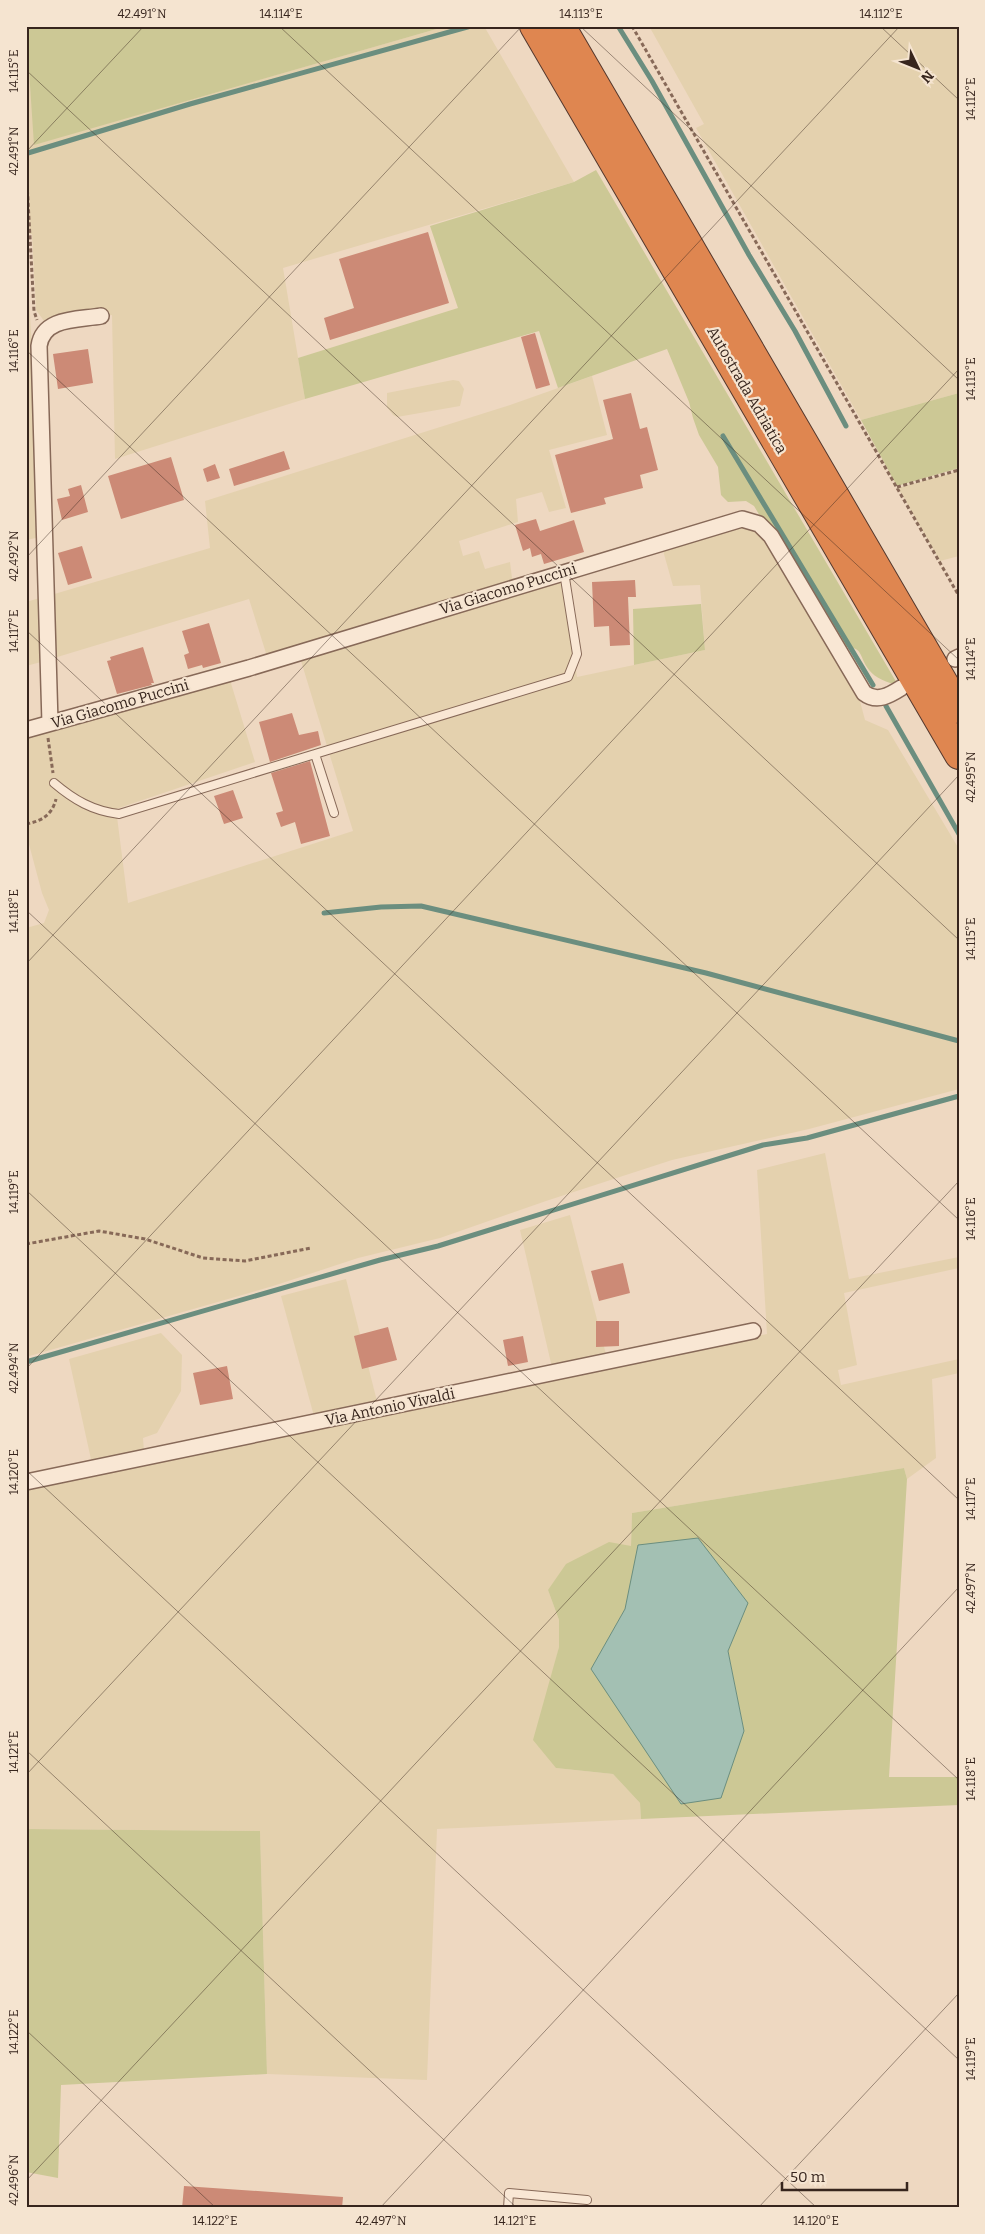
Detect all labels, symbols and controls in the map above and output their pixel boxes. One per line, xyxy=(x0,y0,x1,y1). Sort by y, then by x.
text: 42.491°N xyxy=(118,7,167,21)
text: 14.114°E xyxy=(259,7,303,21)
text: 14.113°E xyxy=(559,7,603,21)
text: 14.112°E xyxy=(859,7,903,21)
north arrow xyxy=(892,42,942,92)
text: 14.115°E xyxy=(7,50,21,92)
text: N xyxy=(917,67,937,86)
text: 14.112°E xyxy=(964,77,978,121)
text: 42.491°N xyxy=(7,126,21,175)
street label: Autostrada Adriatica xyxy=(703,323,791,457)
text: 14.116°E xyxy=(7,329,21,373)
text: 14.113°E xyxy=(964,357,978,401)
text: 42.492°N xyxy=(7,530,21,582)
street label: Via Giacomo Puccini xyxy=(437,559,579,618)
text: 14.117°E xyxy=(7,610,21,652)
text: 14.114°E xyxy=(964,637,978,681)
street label: Via Giacomo Puccini xyxy=(49,676,191,732)
text: 42.495°N xyxy=(964,751,978,802)
text: 14.118°E xyxy=(7,889,21,933)
text: 14.115°E xyxy=(964,918,978,960)
text: 14.119°E xyxy=(7,1170,21,1214)
text: 14.116°E xyxy=(964,1197,978,1241)
text: 42.494°N xyxy=(7,1342,21,1394)
street label: Via Antonio Vivaldi xyxy=(324,1384,457,1430)
text: 14.120°E xyxy=(7,1449,21,1495)
text: 14.117°E xyxy=(964,1478,978,1520)
text: 42.497°N xyxy=(964,1562,978,1613)
text: 14.121°E xyxy=(7,1731,21,1773)
text: 14.118°E xyxy=(964,1757,978,1801)
text: 14.122°E xyxy=(7,2010,21,2054)
text: 14.119°E xyxy=(964,2037,978,2081)
text: 42.496°N xyxy=(7,2154,21,2206)
scale bar xyxy=(782,2159,908,2191)
text: 50 m xyxy=(790,2168,826,2186)
text: 14.122°E xyxy=(193,2214,237,2228)
text: 42.497°N xyxy=(356,2214,407,2228)
text: 14.121°E xyxy=(494,2214,536,2228)
text: 14.120°E xyxy=(793,2214,839,2228)

